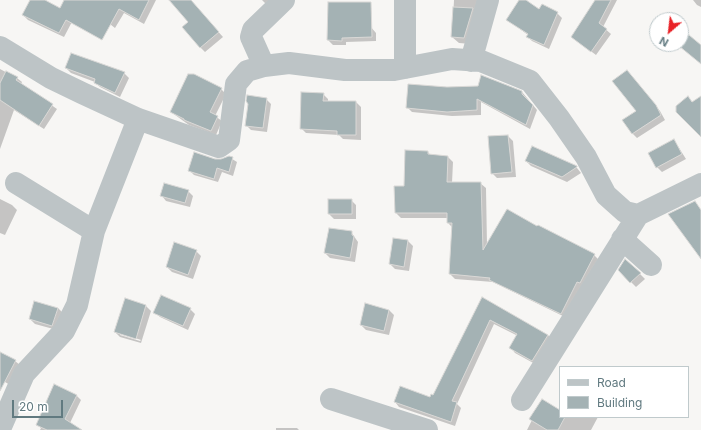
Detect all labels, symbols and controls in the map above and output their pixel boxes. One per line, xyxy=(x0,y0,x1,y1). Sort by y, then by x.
north arrow xyxy=(649,12,689,52)
text: N xyxy=(657,34,671,50)
legend xyxy=(559,366,689,418)
text: Road xyxy=(597,375,626,390)
scale bar xyxy=(14,392,65,418)
text: Building xyxy=(597,395,642,410)
text: 20 m xyxy=(19,399,48,414)

